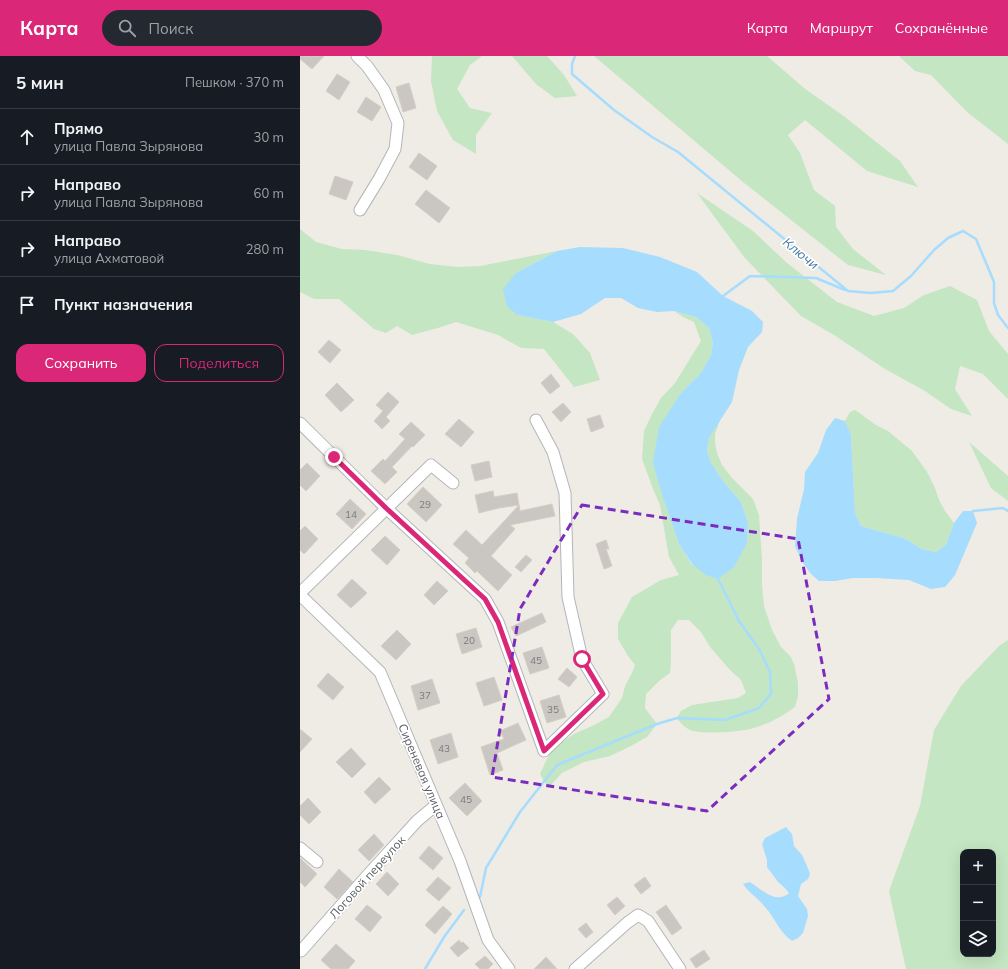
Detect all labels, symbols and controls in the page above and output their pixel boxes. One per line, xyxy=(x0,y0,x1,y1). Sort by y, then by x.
search box xyxy=(102,10,382,46)
text: Карта xyxy=(20,16,78,40)
icon: search xyxy=(116,17,138,39)
text: Поиск xyxy=(148,19,193,38)
text: Карта xyxy=(747,19,788,37)
text: Маршрут xyxy=(810,19,873,37)
text: Сохранённые xyxy=(895,19,988,37)
text: 5 мин xyxy=(16,72,64,93)
text: Пешком · 370 m xyxy=(185,74,284,90)
text: Прямо xyxy=(54,119,103,138)
icon: ahead xyxy=(16,126,38,148)
text: 30 m xyxy=(254,129,284,145)
text: улица Павла Зырянова xyxy=(54,138,203,154)
text: Направо xyxy=(54,175,121,194)
icon: right xyxy=(16,182,38,204)
text: 60 m xyxy=(254,185,284,201)
text: улица Павла Зырянова xyxy=(54,194,203,210)
text: Направо xyxy=(54,231,121,250)
water label: Ключи xyxy=(780,234,822,272)
icon: right xyxy=(16,238,38,260)
text: 280 m xyxy=(246,241,284,257)
text: улица Ахматовой xyxy=(54,250,164,266)
icon: arrive xyxy=(16,294,38,316)
text: Пункт назначения xyxy=(54,295,193,314)
button: Сохранить xyxy=(16,344,146,382)
button: Поделиться xyxy=(154,344,284,382)
route end xyxy=(325,448,343,466)
house number: 29 xyxy=(419,498,431,511)
house number: 14 xyxy=(345,508,357,521)
house number: 20 xyxy=(463,634,475,647)
route start xyxy=(573,650,591,668)
house number: 45 xyxy=(530,654,542,667)
house number: 37 xyxy=(419,689,431,702)
house number: 35 xyxy=(547,703,559,716)
street label: Сиреневая улица xyxy=(395,721,449,821)
house number: 43 xyxy=(438,742,450,755)
house number: 45 xyxy=(460,793,472,806)
street label: Логовой переулок xyxy=(326,832,409,922)
map controls xyxy=(960,849,996,957)
button: + xyxy=(960,849,996,885)
button: − xyxy=(960,885,996,921)
button: layers xyxy=(960,921,996,957)

